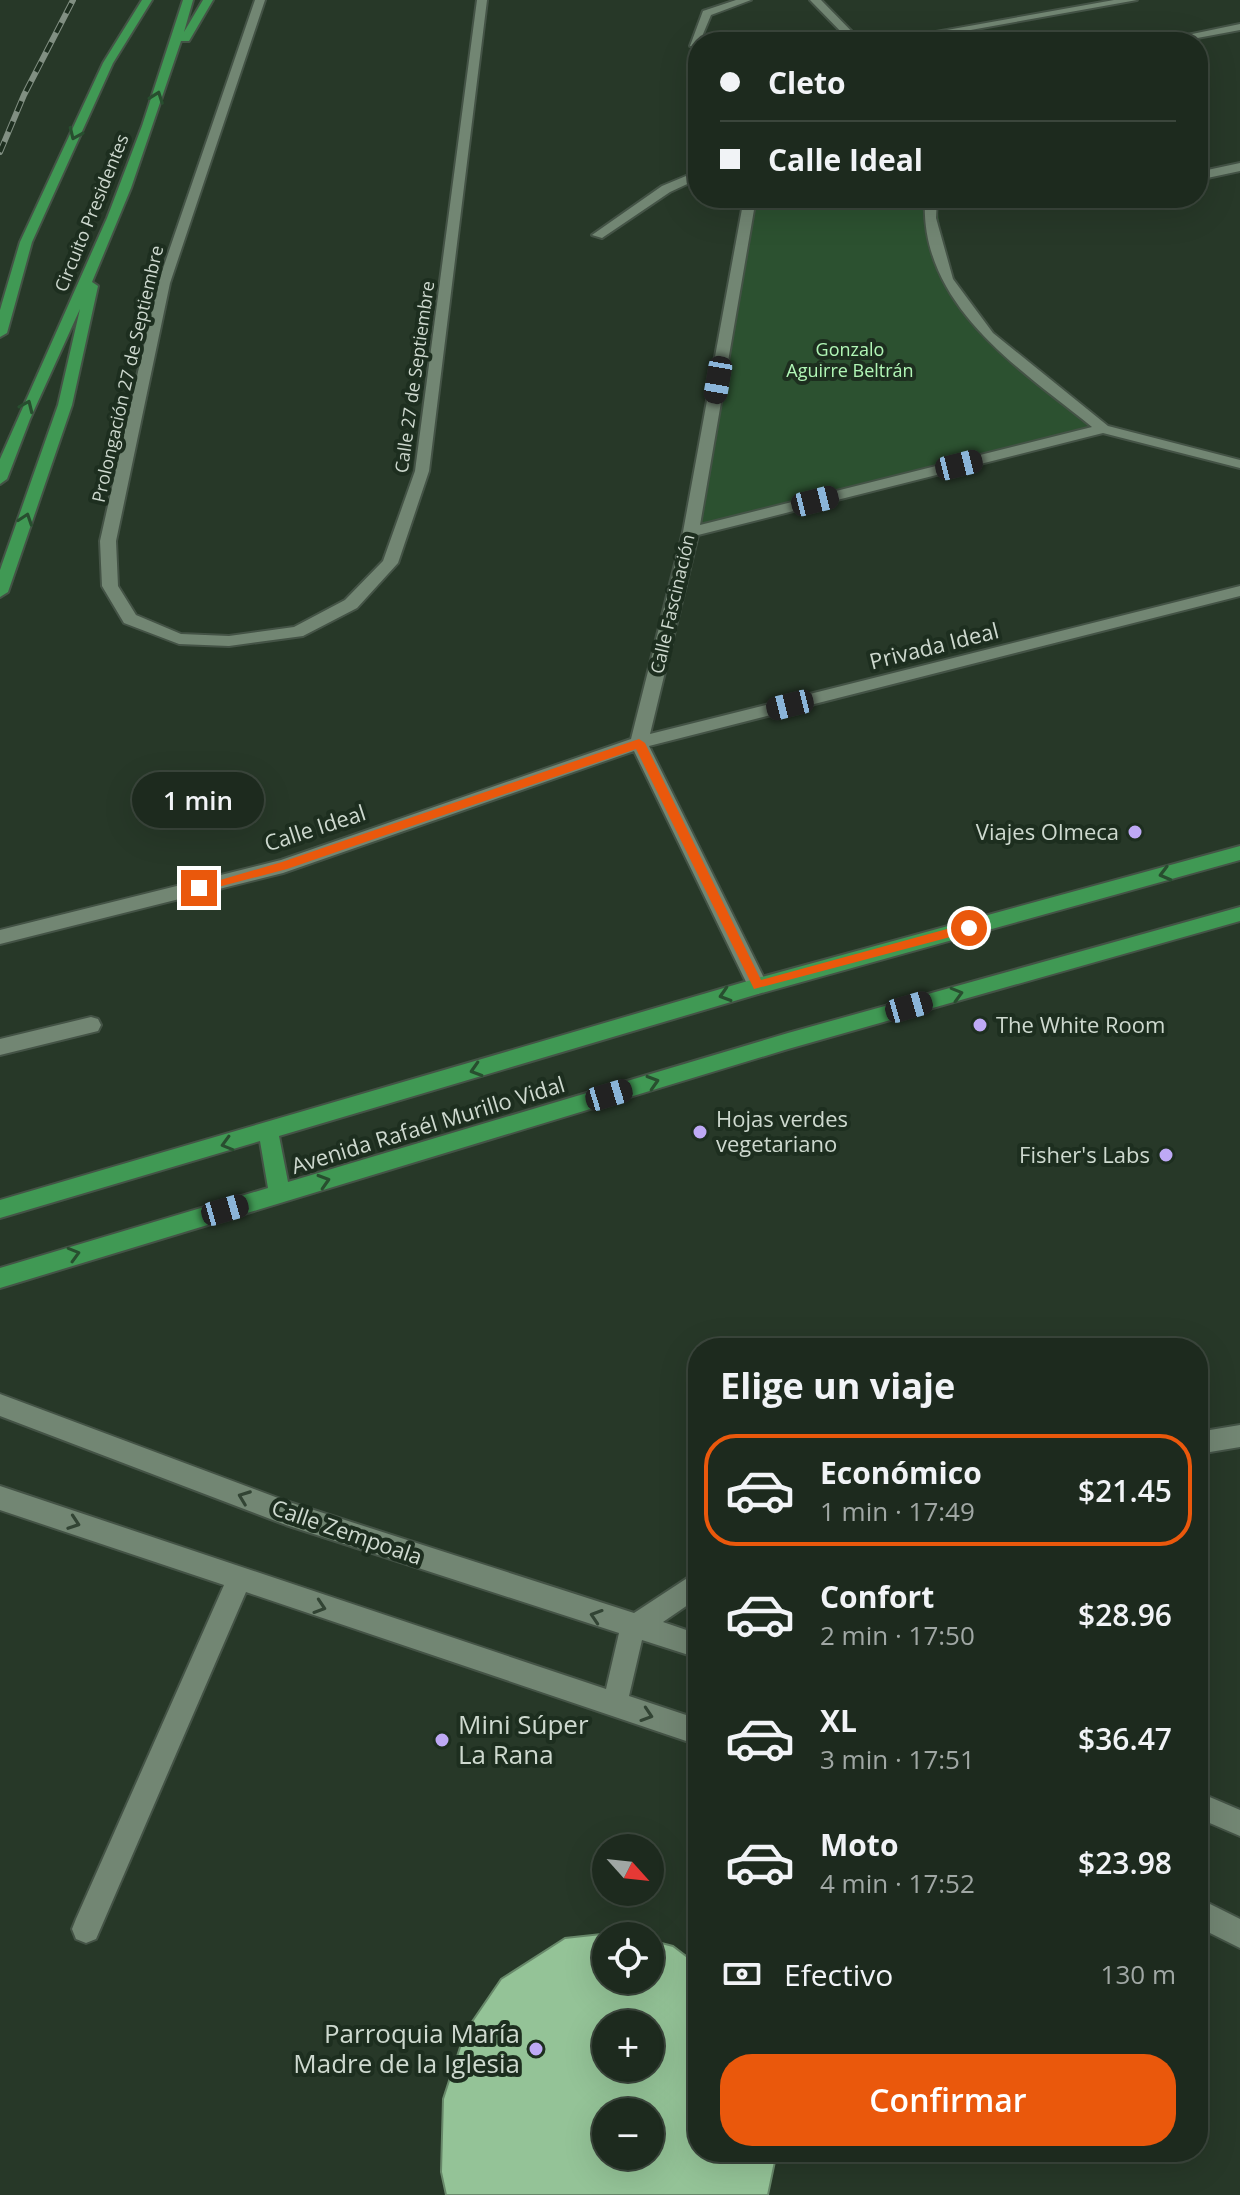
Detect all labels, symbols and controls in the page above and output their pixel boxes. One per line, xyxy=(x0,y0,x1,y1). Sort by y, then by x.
text: Cleto xyxy=(768,62,846,103)
one-way arrow xyxy=(147,90,164,104)
one-way arrow xyxy=(69,126,85,140)
street label: Circuito Presidentes xyxy=(48,130,134,295)
text: Calle Ideal xyxy=(768,139,923,180)
street label: Prolongación 27 de Septiembre xyxy=(86,243,168,505)
street label: Calle 27 de Septiembre xyxy=(389,279,439,474)
park label: Gonzalo Aguirre Beltrán xyxy=(786,337,914,382)
car xyxy=(702,354,734,406)
one-way arrow xyxy=(17,399,33,414)
car xyxy=(933,448,985,482)
car xyxy=(789,484,841,518)
one-way arrow xyxy=(16,512,32,526)
street label: Calle Fascinación xyxy=(644,532,700,676)
street label: Privada Ideal xyxy=(866,614,1001,676)
car xyxy=(764,688,816,722)
callout: 1 min xyxy=(133,772,265,828)
text: 1 min xyxy=(163,782,233,818)
street label: Calle Ideal xyxy=(260,797,369,858)
place label: Viajes Olmeca xyxy=(976,816,1119,846)
marker: Viajes Olmeca xyxy=(1126,823,1144,841)
one-way arrow xyxy=(1158,865,1172,881)
route end xyxy=(181,870,217,906)
route start xyxy=(951,910,987,946)
one-way arrow xyxy=(719,986,733,1002)
one-way arrow xyxy=(949,986,963,1003)
car xyxy=(883,989,935,1025)
place label: The White Room xyxy=(996,1009,1165,1039)
marker: The White Room xyxy=(971,1016,989,1034)
one-way arrow xyxy=(470,1061,484,1077)
street label: Avenida Rafaél Murillo Vidal xyxy=(287,1068,568,1180)
one-way arrow xyxy=(646,1075,659,1091)
car xyxy=(583,1077,635,1113)
place label: Hojas verdes vegetariano xyxy=(716,1103,848,1158)
marker: Hojas verdes vegetariano xyxy=(691,1123,709,1141)
one-way arrow xyxy=(220,1135,234,1151)
place label: Fisher's Labs xyxy=(1019,1139,1150,1169)
marker: Fisher's Labs xyxy=(1157,1146,1175,1164)
one-way arrow xyxy=(316,1174,330,1190)
car xyxy=(199,1192,251,1228)
one-way arrow xyxy=(67,1247,81,1263)
text: Elige un viaje xyxy=(720,1361,955,1410)
text: Económico xyxy=(820,1452,982,1493)
icon: car xyxy=(724,1454,796,1526)
text: $21.45 xyxy=(1078,1470,1172,1511)
one-way arrow xyxy=(238,1490,252,1507)
street label: Calle Zempoala xyxy=(268,1491,427,1571)
text: 1 min · 17:49 xyxy=(820,1493,975,1529)
one-way arrow xyxy=(66,1514,80,1530)
text: Confort xyxy=(820,1576,934,1617)
icon: car xyxy=(724,1578,796,1650)
text: $28.96 xyxy=(1078,1594,1172,1635)
one-way arrow xyxy=(312,1597,326,1613)
one-way arrow xyxy=(590,1609,604,1625)
text: 2 min · 17:50 xyxy=(820,1617,975,1653)
text: XL xyxy=(820,1700,857,1741)
icon: car xyxy=(724,1702,796,1774)
one-way arrow xyxy=(639,1705,653,1721)
place label: Mini Súper La Rana xyxy=(458,1706,589,1772)
text: $36.47 xyxy=(1078,1718,1172,1759)
marker: Mini Súper La Rana xyxy=(433,1731,451,1749)
text: 3 min · 17:51 xyxy=(820,1741,975,1777)
text: Moto xyxy=(820,1824,898,1865)
icon: car xyxy=(724,1826,796,1898)
north arrow xyxy=(592,1834,664,1906)
map controls xyxy=(592,1834,664,2170)
text: $23.98 xyxy=(1078,1842,1172,1883)
text: 4 min · 17:52 xyxy=(820,1865,975,1901)
button: locate xyxy=(592,1922,664,1994)
icon: cash xyxy=(720,1952,764,1996)
text: Efectivo xyxy=(784,1954,893,1995)
text: 130 m xyxy=(1101,1956,1176,1992)
button: + xyxy=(592,2010,664,2082)
place label: Parroquia María Madre de la Iglesia xyxy=(293,2015,520,2081)
marker: Parroquia María Madre de la Iglesia xyxy=(527,2040,545,2058)
button: Confirmar xyxy=(720,2054,1176,2146)
button: − xyxy=(592,2098,664,2170)

